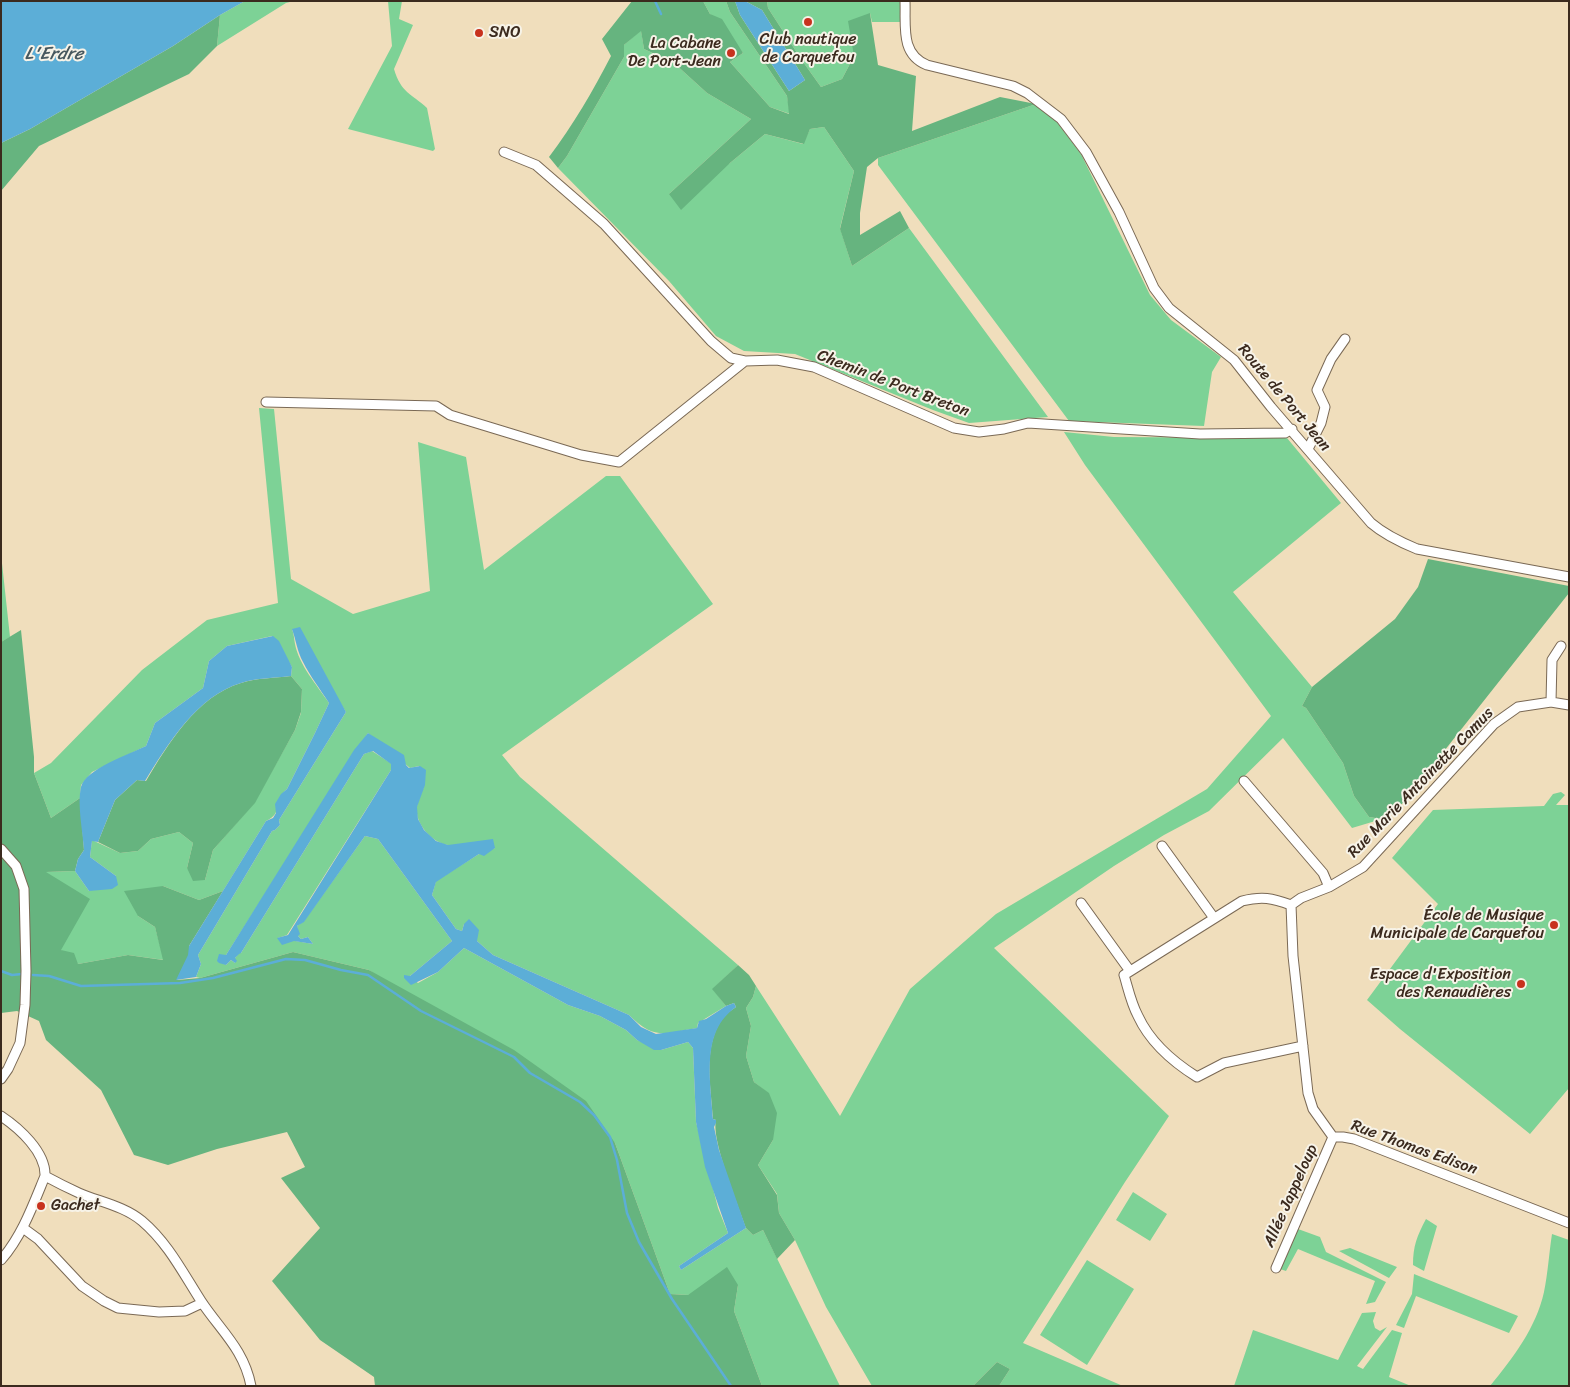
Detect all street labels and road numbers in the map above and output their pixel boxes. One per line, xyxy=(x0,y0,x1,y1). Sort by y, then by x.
street label: Route de Port Jean xyxy=(1234,340,1334,456)
street label: Chemin de Port Breton xyxy=(814,346,972,422)
street label: Rue Marie Antoinette Camus xyxy=(1344,704,1498,862)
street label: Rue Thomas Edison xyxy=(1348,1116,1480,1180)
street label: Allée Jappeloup xyxy=(1260,1142,1322,1250)

